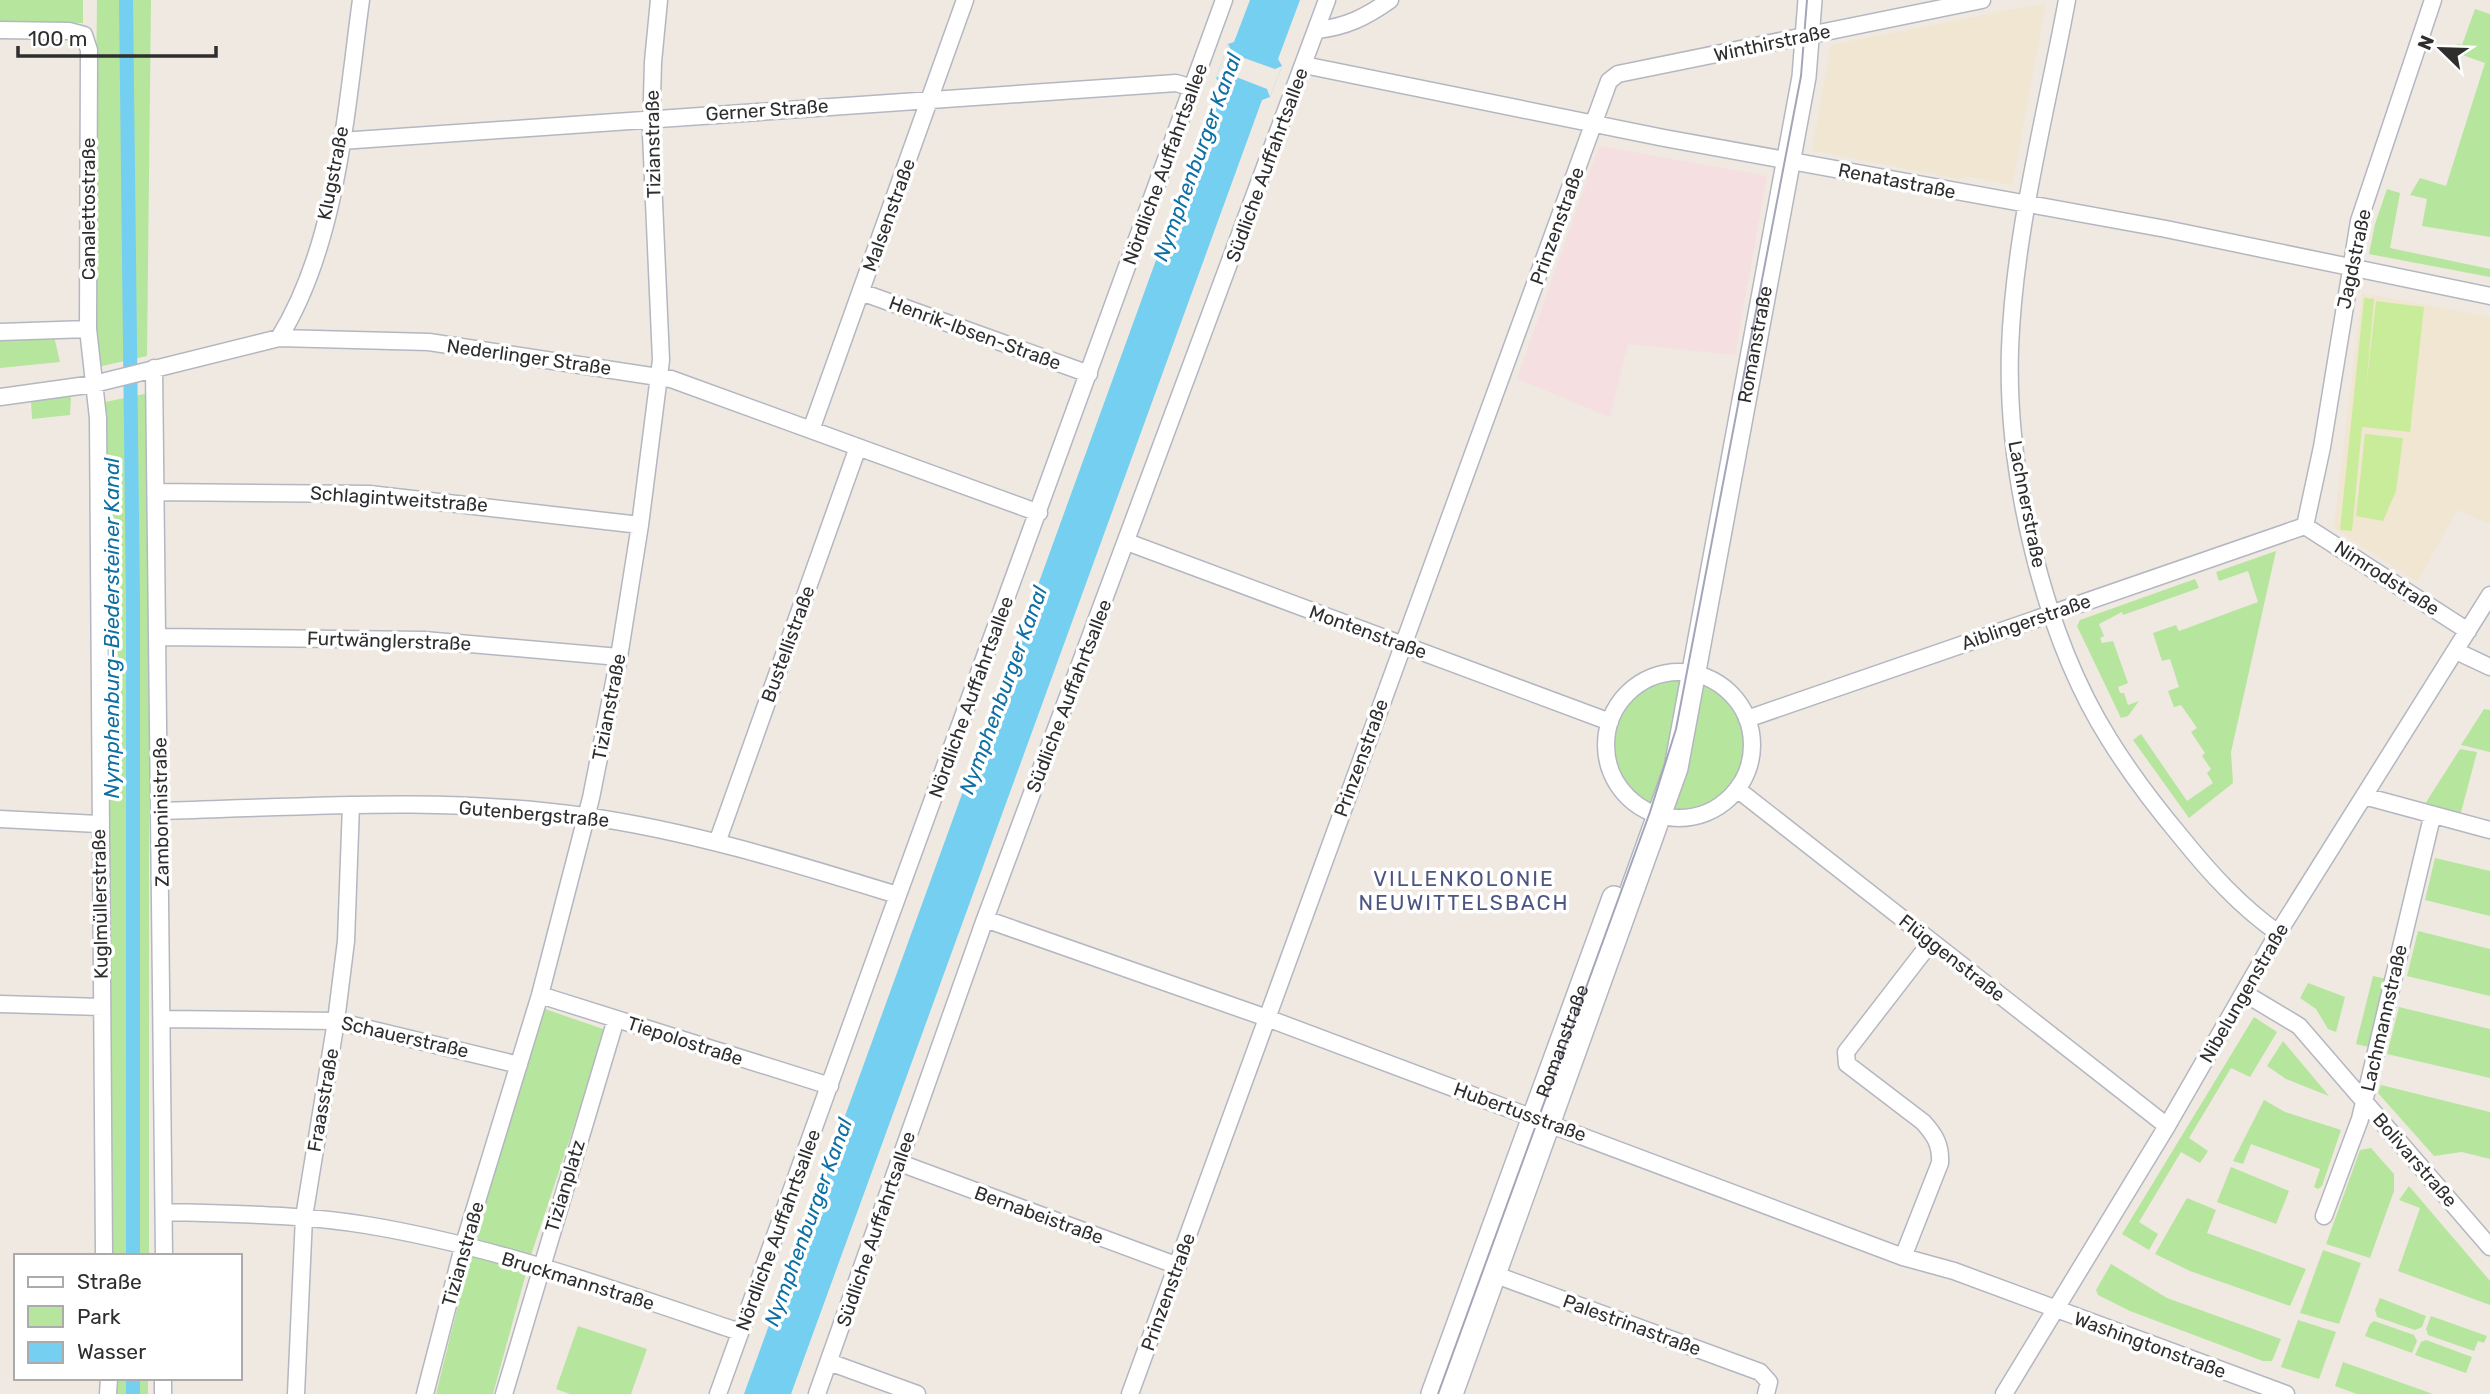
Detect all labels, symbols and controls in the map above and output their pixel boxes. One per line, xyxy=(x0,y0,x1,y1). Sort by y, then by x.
scale bar xyxy=(18,14,215,58)
north arrow xyxy=(2406,14,2476,84)
street label: Winthirstraße xyxy=(1712,19,1832,67)
text: 100 m xyxy=(28,26,87,51)
text: N xyxy=(2413,32,2439,53)
water label: Nymphenburger Kanal xyxy=(1148,49,1247,264)
street label: Nördliche Auffahrtsallee xyxy=(1118,60,1212,268)
street label: Südliche Auffahrtsallee xyxy=(1221,65,1313,265)
street label: Tizianstraße xyxy=(641,90,665,198)
street label: Gerner Straße xyxy=(705,94,829,126)
street label: Klugstraße xyxy=(313,124,353,222)
street label: Canalettostraße xyxy=(77,138,100,280)
street label: Malsenstraße xyxy=(858,155,920,275)
street label: Renatastraße xyxy=(1836,158,1958,204)
street label: Prinzenstraße xyxy=(1525,164,1589,288)
street label: Jagdstraße xyxy=(2332,207,2376,311)
street label: Romanstraße xyxy=(1732,284,1777,405)
street label: Henrik-Ibsen-Straße xyxy=(886,291,1064,375)
street label: Nederlinger Straße xyxy=(445,334,613,380)
street label: Lachnerstraße xyxy=(2003,438,2051,570)
water label: Nymphenburg-Biedersteiner Kanal xyxy=(99,457,124,798)
street label: Schlagintweitstraße xyxy=(309,481,489,517)
street label: Nimrodstraße xyxy=(2330,536,2444,620)
water label: Nymphenburger Kanal xyxy=(954,582,1053,797)
street label: Bustellistraße xyxy=(756,583,820,705)
street label: Aiblingerstraße xyxy=(1958,589,2094,655)
street label: Nördliche Auffahrtsallee xyxy=(924,593,1018,801)
street label: Südliche Auffahrtsallee xyxy=(1022,596,1116,796)
street label: Montenstraße xyxy=(1306,600,1430,664)
street label: Furtwänglerstraße xyxy=(307,627,471,655)
street label: Tizianstraße xyxy=(587,652,631,762)
street label: Prinzenstraße xyxy=(1329,696,1393,820)
street label: Zamboninistraße xyxy=(148,737,174,887)
street label: Gutenbergstraße xyxy=(458,796,610,832)
street label: Kuglmüllerstraße xyxy=(87,829,113,979)
district label: VILLENKOLONIE NEUWITTELSBACH xyxy=(1358,866,1570,915)
street label: Flüggenstraße xyxy=(1894,909,2010,1007)
street label: Nibelungenstraße xyxy=(2195,919,2293,1067)
street label: Lachmannstraße xyxy=(2356,942,2412,1094)
street label: Romanstraße xyxy=(1531,981,1593,1100)
street label: Schauerstraße xyxy=(339,1011,471,1063)
street label: Tiepolostraße xyxy=(624,1011,746,1071)
street label: Fraasstraße xyxy=(303,1046,343,1154)
street label: Hubertusstraße xyxy=(1451,1077,1589,1147)
street label: Bolivarstraße xyxy=(2368,1108,2462,1212)
water label: Nymphenburger Kanal xyxy=(759,1114,858,1329)
street label: Nördliche Auffahrtsallee xyxy=(731,1126,825,1334)
street label: Südliche Auffahrtsallee xyxy=(832,1128,920,1330)
street label: Tizianplatz xyxy=(540,1137,590,1235)
street label: Bernabeistraße xyxy=(971,1181,1107,1249)
street label: Tizianstraße xyxy=(437,1199,489,1309)
street label: Prinzenstraße xyxy=(1136,1230,1200,1354)
street label: Bruckmannstraße xyxy=(499,1247,657,1315)
legend xyxy=(14,1254,242,1380)
text: Straße xyxy=(77,1269,142,1294)
street label: Palestrinastraße xyxy=(1560,1289,1704,1361)
text: Park xyxy=(77,1304,121,1329)
street label: Washingtonstraße xyxy=(2071,1307,2229,1383)
text: Wasser xyxy=(77,1339,146,1364)

